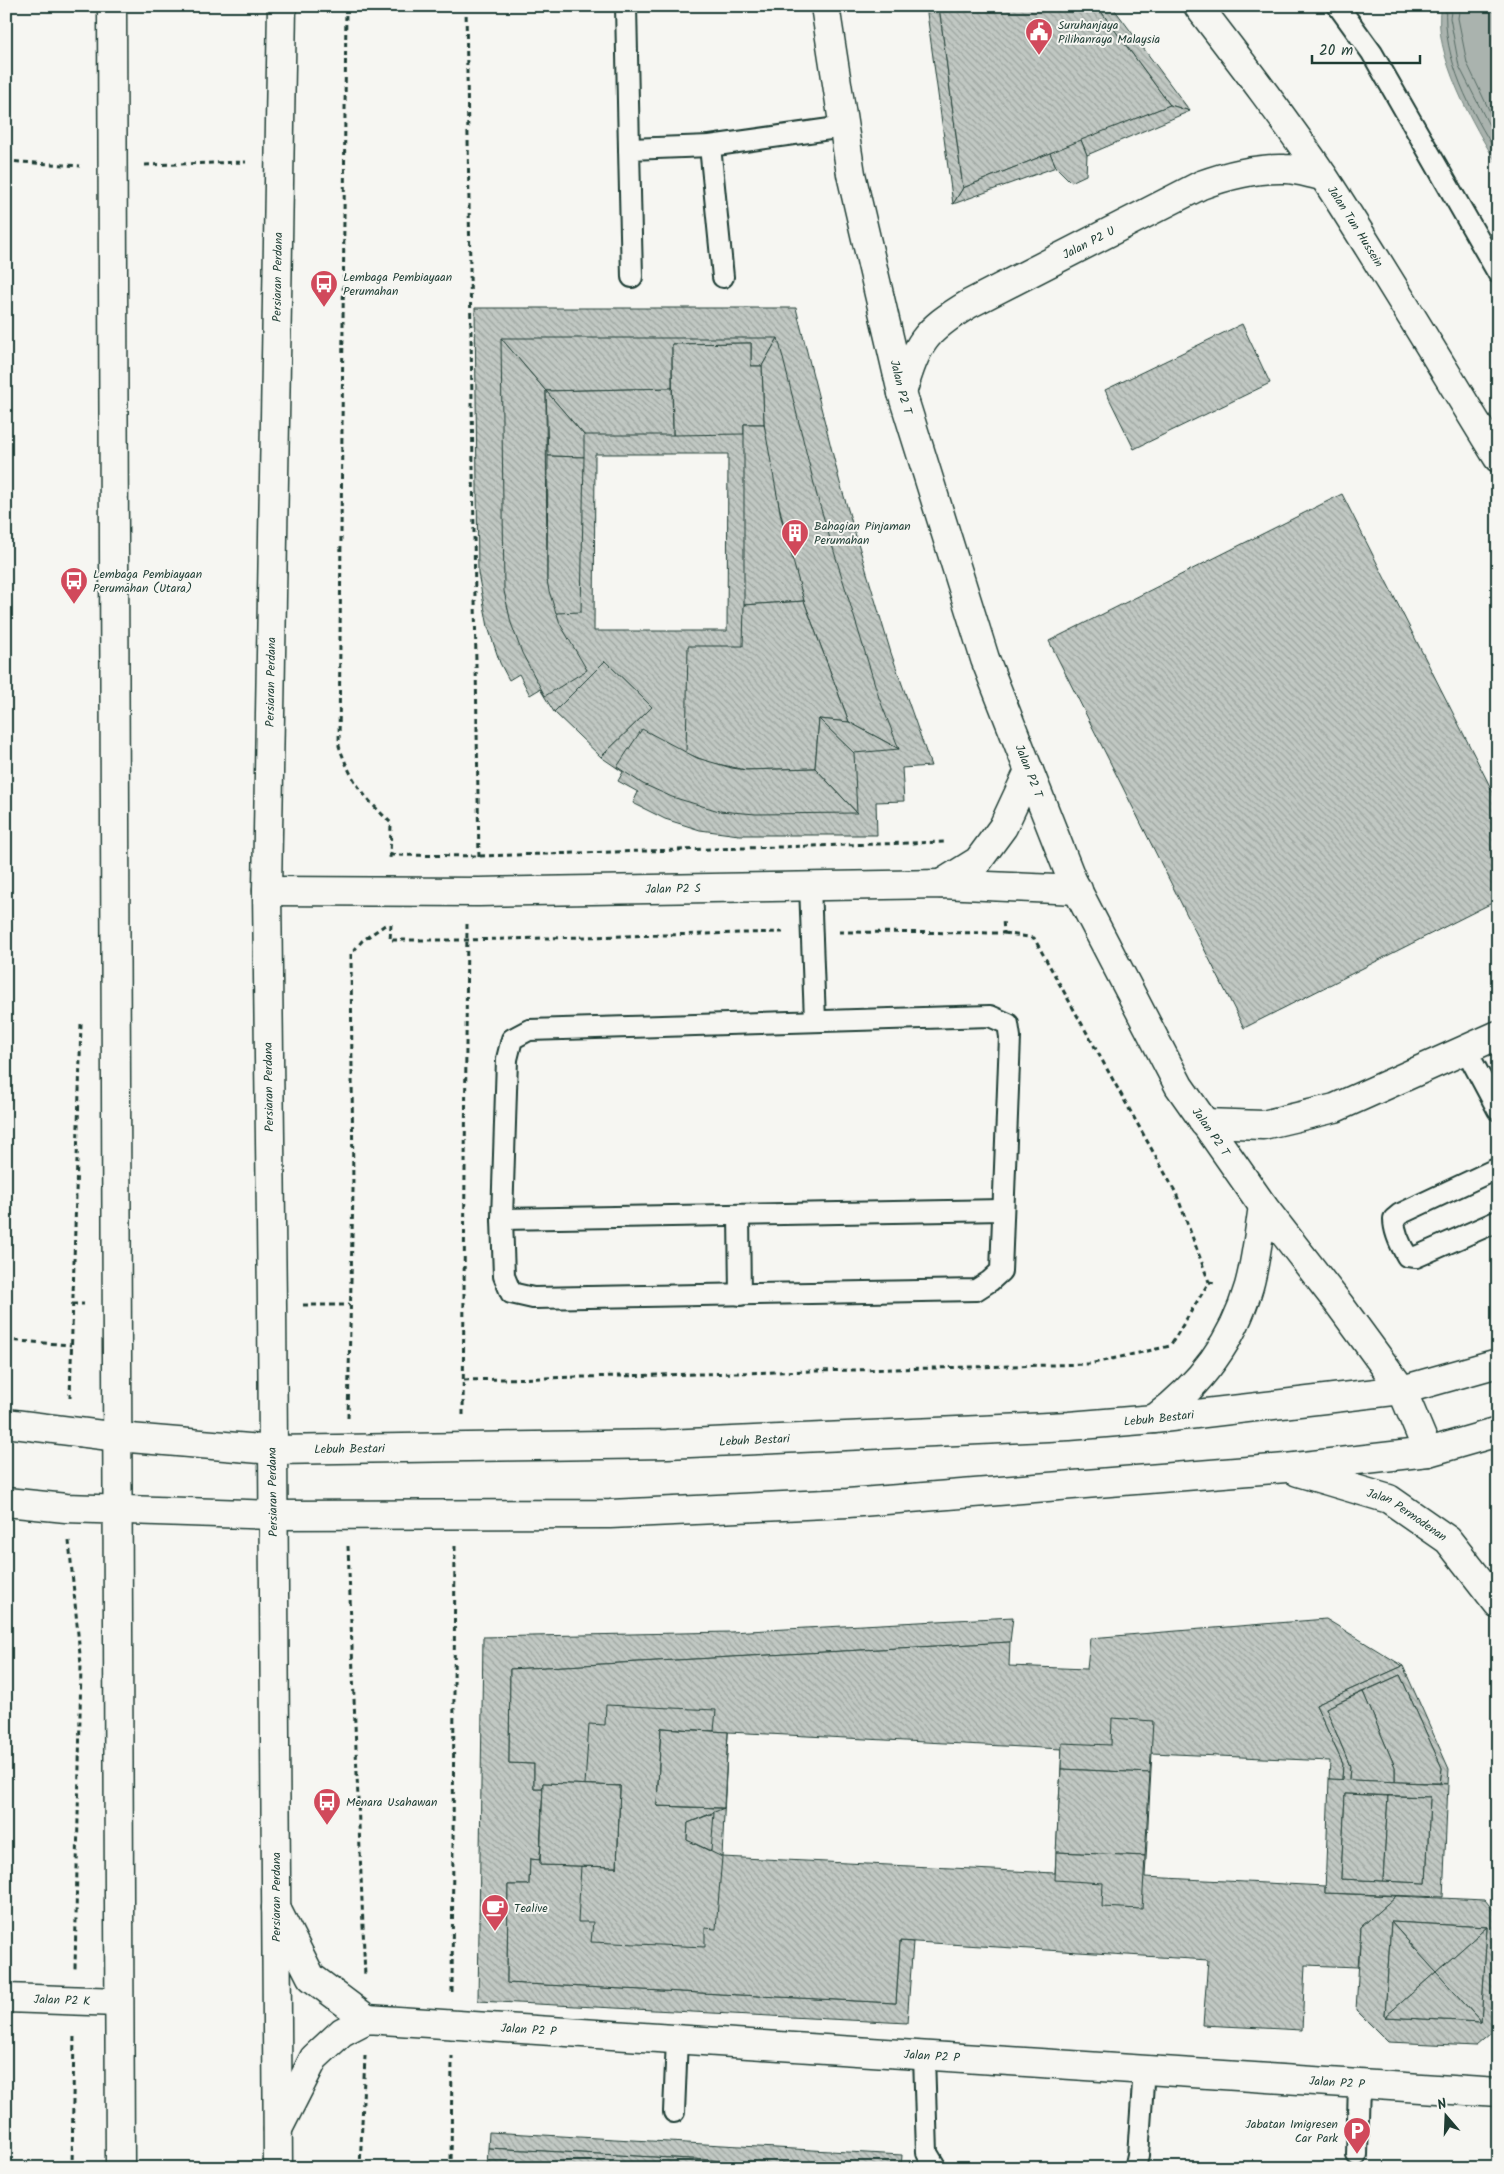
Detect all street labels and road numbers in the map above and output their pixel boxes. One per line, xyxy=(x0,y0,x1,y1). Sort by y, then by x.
street label: Jalan Tun Hussein xyxy=(1323,182,1388,271)
street label: Jalan P2 U xyxy=(1059,221,1118,264)
street label: Persiaran Perdana xyxy=(267,232,288,322)
street label: Jalan P2 T xyxy=(885,358,918,418)
street label: Persiaran Perdana xyxy=(260,637,281,727)
street label: Jalan P2 T xyxy=(1010,742,1049,802)
street label: Jalan P2 S xyxy=(645,879,702,899)
street label: Persiaran Perdana xyxy=(259,1042,279,1132)
street label: Jalan P2 T xyxy=(1187,1103,1236,1161)
street label: Lebuh Bestari xyxy=(1123,1405,1196,1431)
street label: Lebuh Bestari xyxy=(719,1429,791,1451)
street label: Lebuh Bestari xyxy=(314,1439,386,1459)
street label: Persiaran Perdana xyxy=(263,1447,283,1537)
street label: Jalan Permodenan xyxy=(1364,1483,1451,1546)
street label: Persiaran Perdana xyxy=(267,1852,286,1942)
street label: Jalan P2 K xyxy=(33,1989,91,2011)
street label: Jalan P2 P xyxy=(500,2018,558,2041)
street label: Jalan P2 P xyxy=(903,2045,961,2067)
street label: Jalan P2 P xyxy=(1308,2071,1366,2094)

